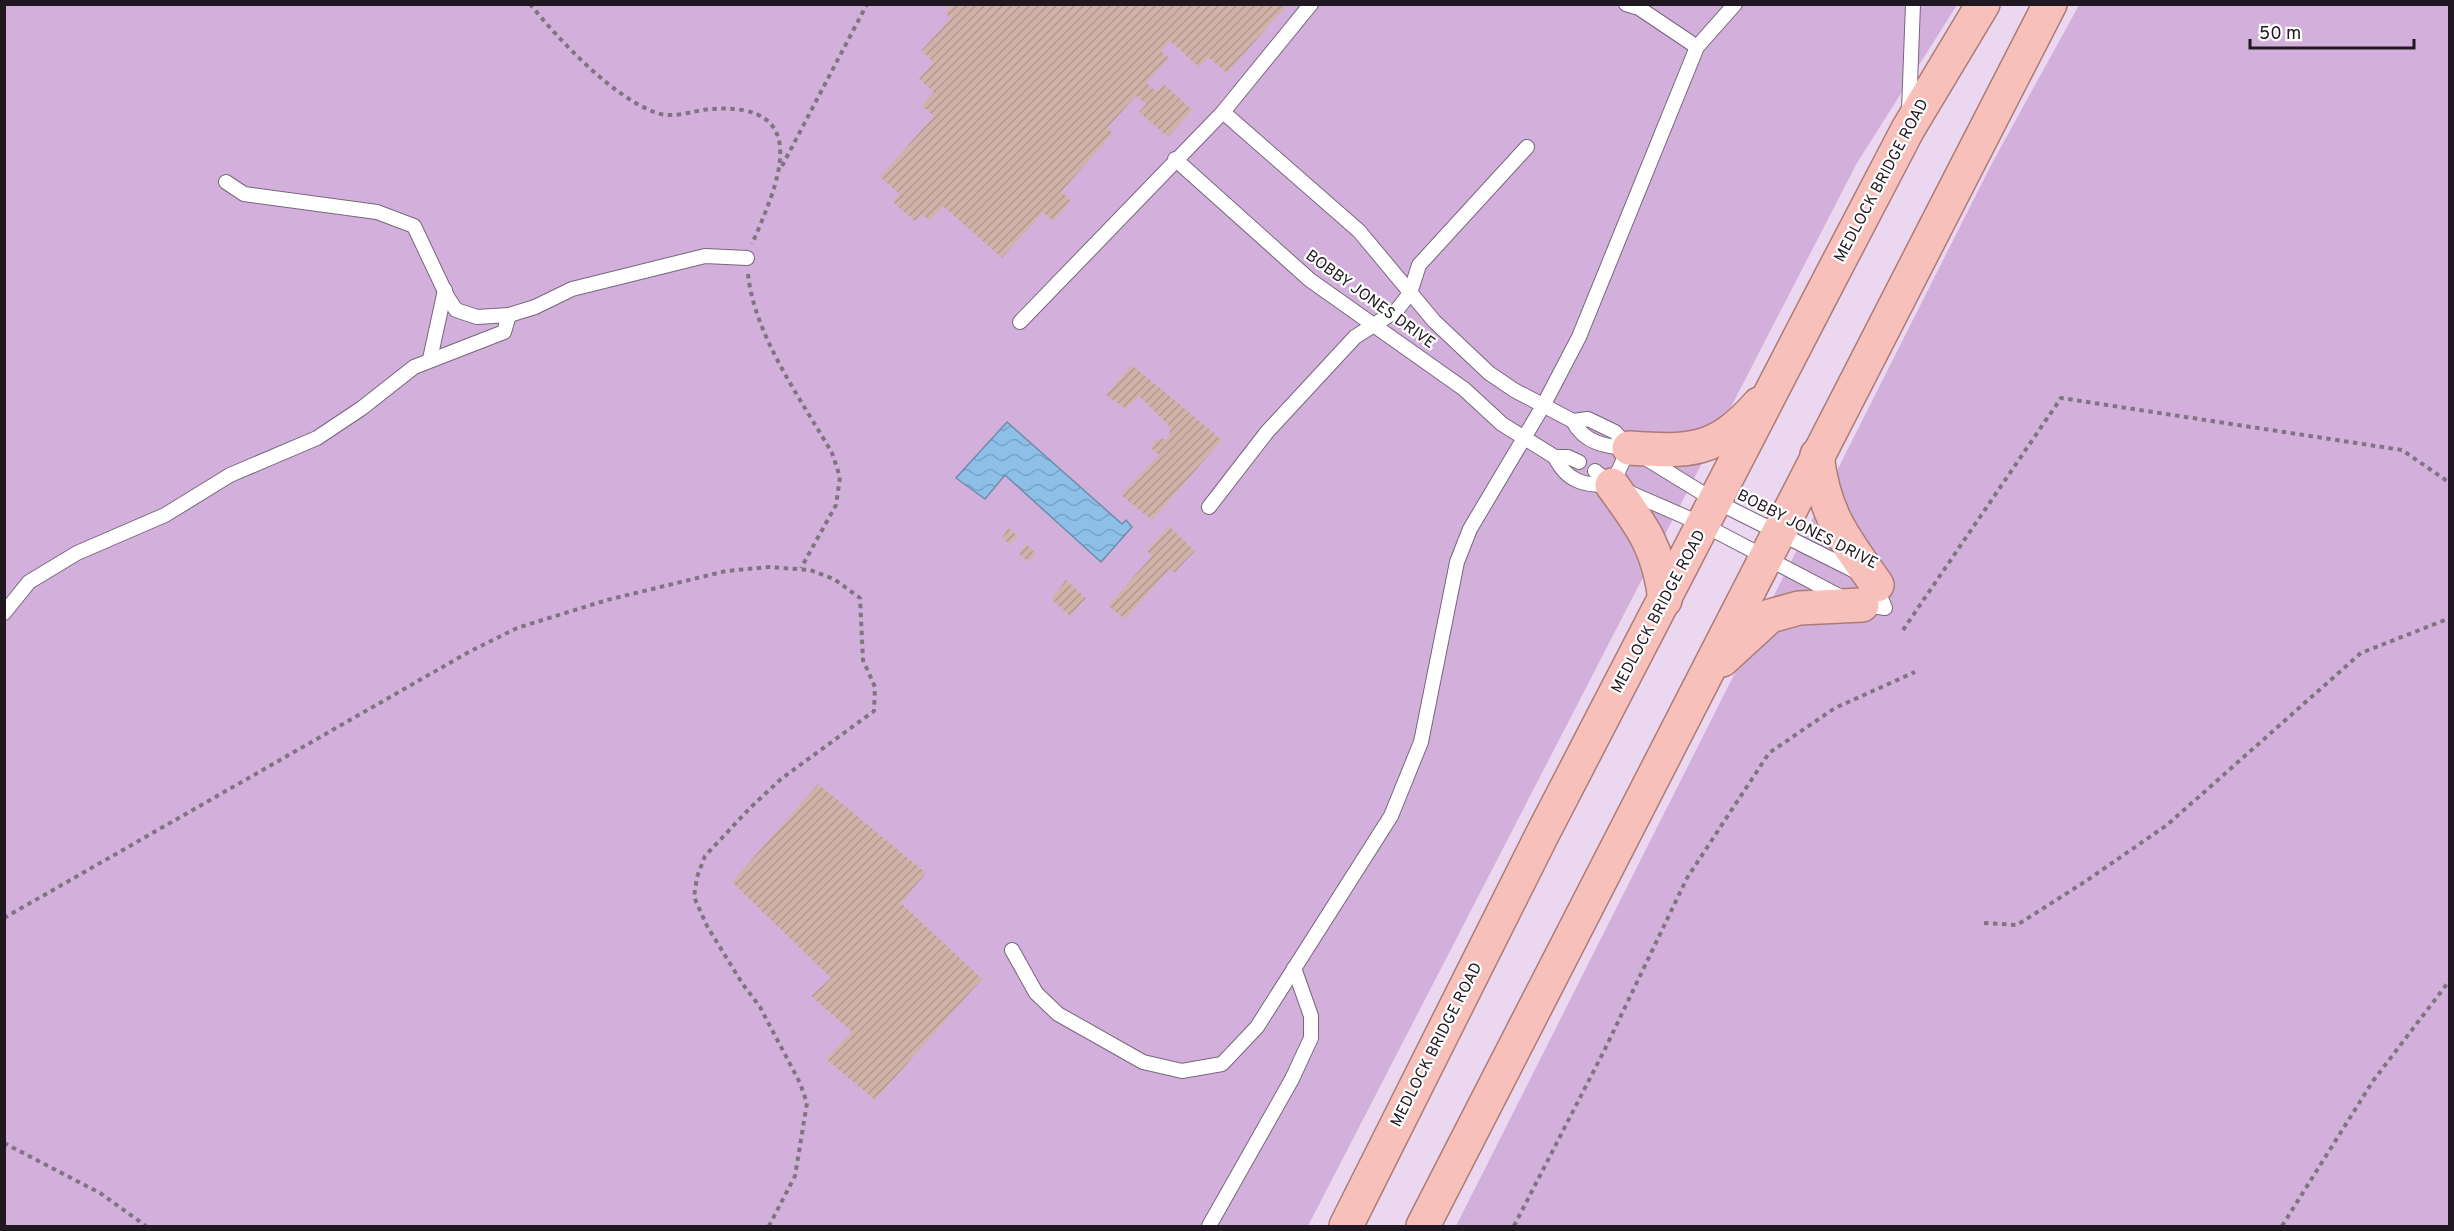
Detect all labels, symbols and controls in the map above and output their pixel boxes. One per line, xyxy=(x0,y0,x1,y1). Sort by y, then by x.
scale bar xyxy=(2250,12,2414,50)
text: 50 m xyxy=(2259,23,2301,46)
street label: MEDLOCK BRIDGE ROAD xyxy=(1830,96,1934,266)
street label: BOBBY JONES DRIVE xyxy=(1301,246,1439,354)
street label: BOBBY JONES DRIVE xyxy=(1733,486,1881,574)
street label: MEDLOCK BRIDGE ROAD xyxy=(1607,527,1711,697)
street label: MEDLOCK BRIDGE ROAD xyxy=(1387,959,1487,1131)

